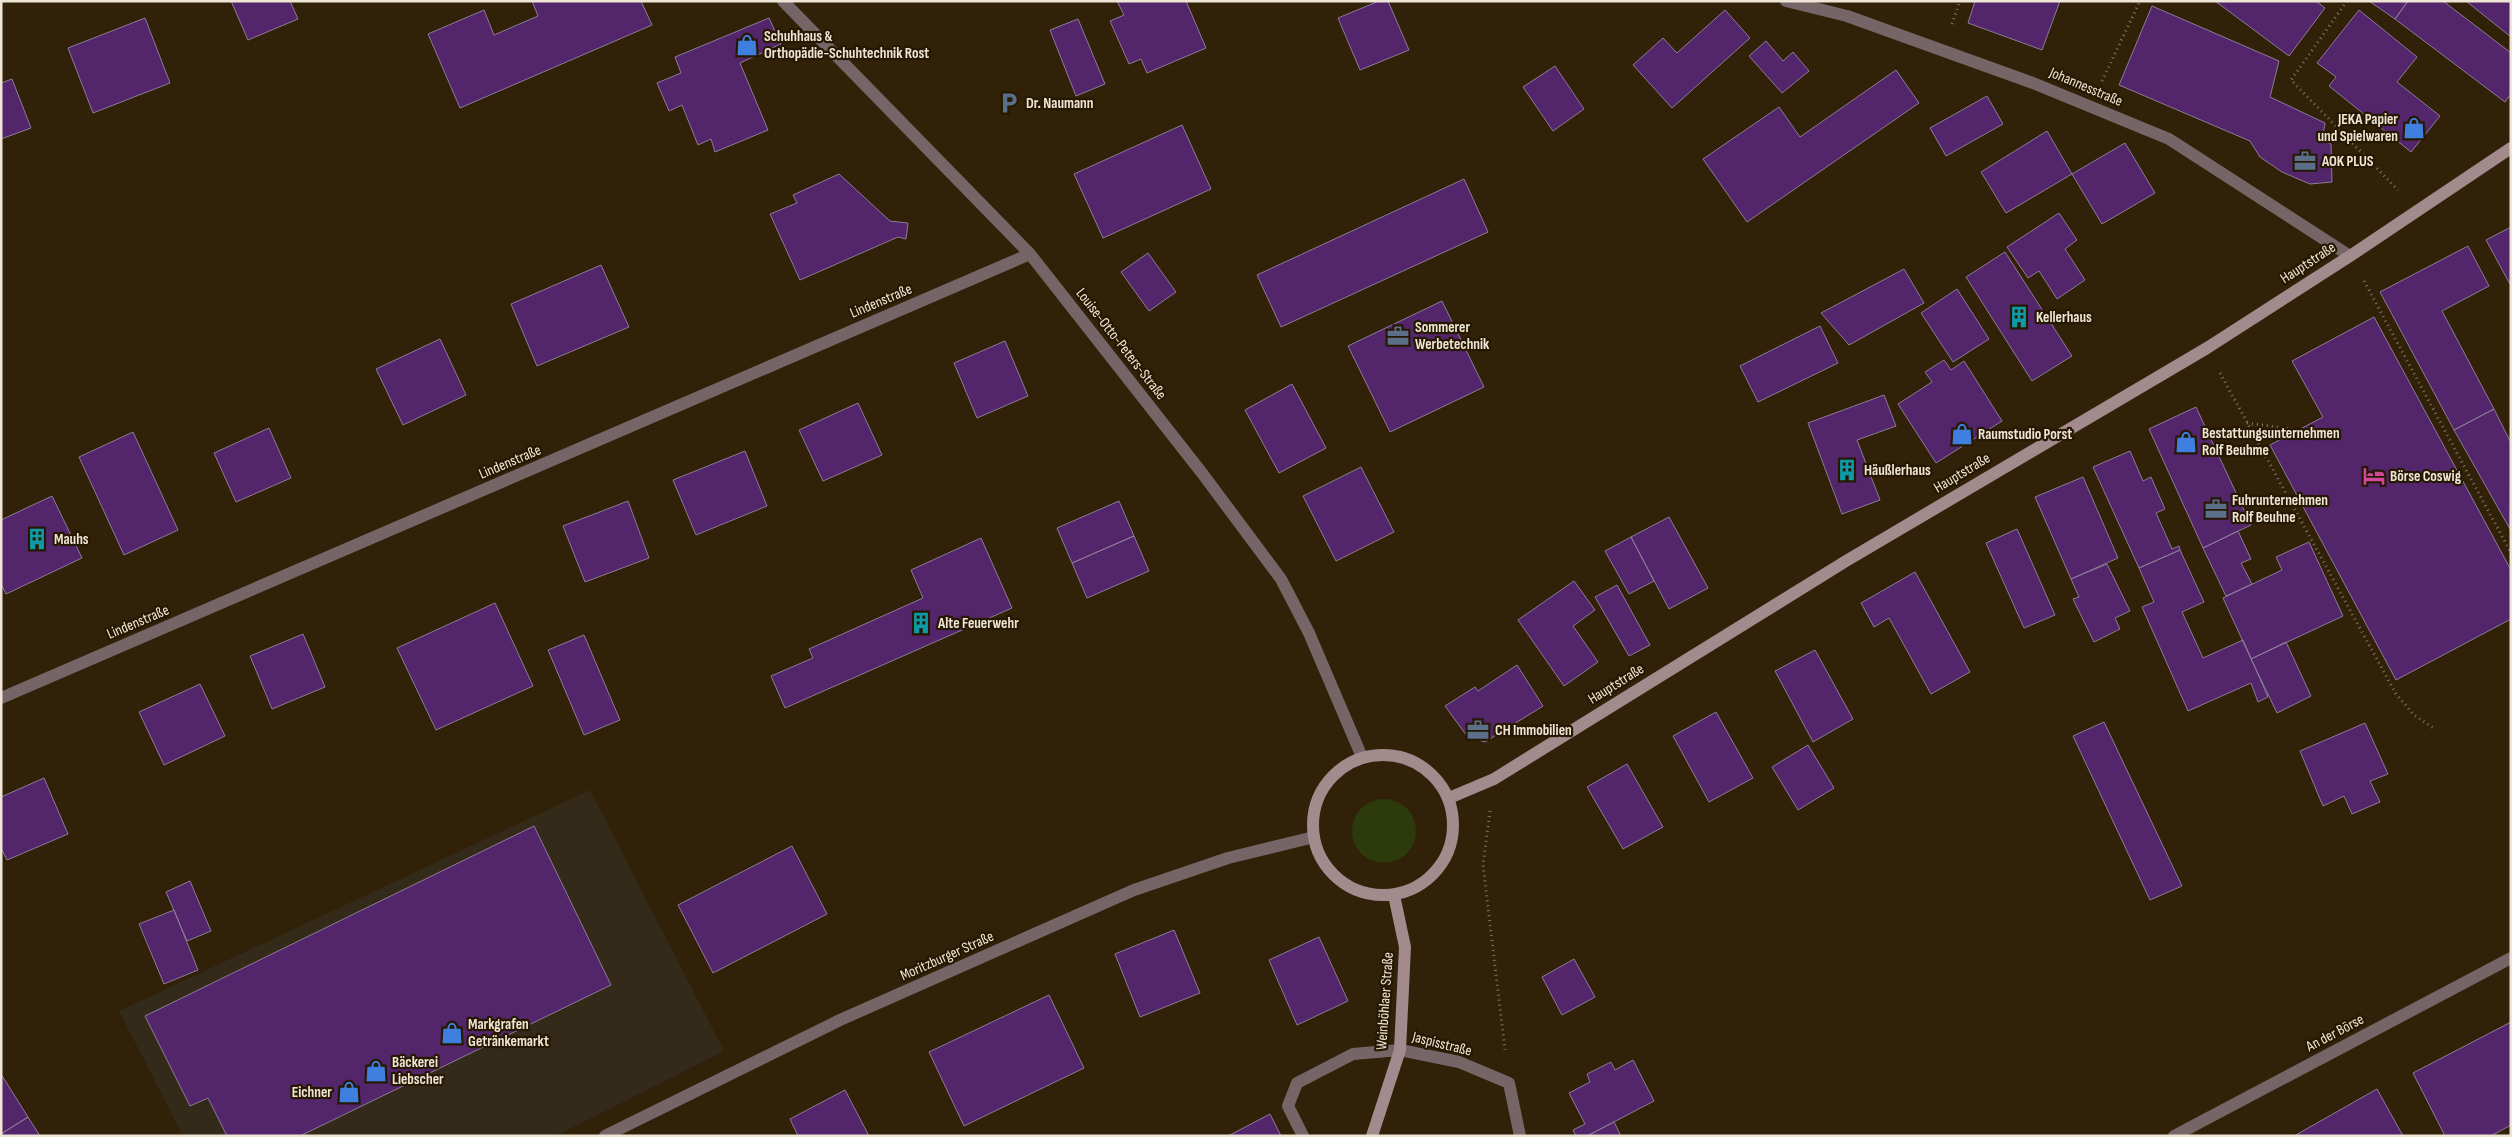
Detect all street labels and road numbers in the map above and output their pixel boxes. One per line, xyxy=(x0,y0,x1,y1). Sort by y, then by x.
street label: Johannesstraße xyxy=(2046,63,2125,111)
street label: Hauptstraße xyxy=(2277,238,2339,288)
street label: Lindenstraße xyxy=(847,279,915,323)
street label: Louise-Otto-Peters-Straße xyxy=(1071,284,1171,404)
street label: Lindenstraße xyxy=(476,440,544,484)
street label: Hauptstraße xyxy=(1930,449,1994,497)
street label: Lindenstraße xyxy=(104,600,172,644)
street label: Hauptstraße xyxy=(1584,659,1648,709)
street label: Moritzburger Straße xyxy=(897,927,997,985)
street label: Weinböhlaer Straße xyxy=(1372,951,1398,1051)
street label: An der Börse xyxy=(2302,1010,2367,1057)
street label: Jaspisstraße xyxy=(1409,1027,1474,1061)

